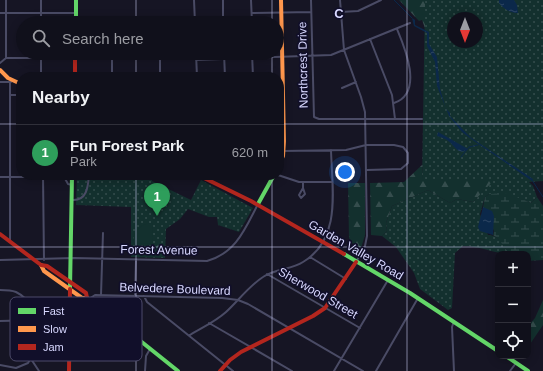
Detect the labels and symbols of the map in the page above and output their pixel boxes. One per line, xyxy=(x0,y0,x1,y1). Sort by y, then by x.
text: C xyxy=(334,6,344,21)
north arrow xyxy=(447,12,483,48)
street label: Northcrest Drive xyxy=(295,21,311,108)
your location xyxy=(335,162,355,182)
pin: 1 xyxy=(144,183,170,216)
street label: Garden Valley Road xyxy=(306,217,406,283)
street label: Forest Avenue xyxy=(120,242,198,258)
street label: Sherwood Street xyxy=(276,265,361,322)
street label: Belvedere Boulevard xyxy=(119,280,231,298)
legend xyxy=(10,297,142,361)
text: Fast xyxy=(43,305,64,317)
text: Slow xyxy=(43,323,67,335)
text: Jam xyxy=(43,341,64,353)

